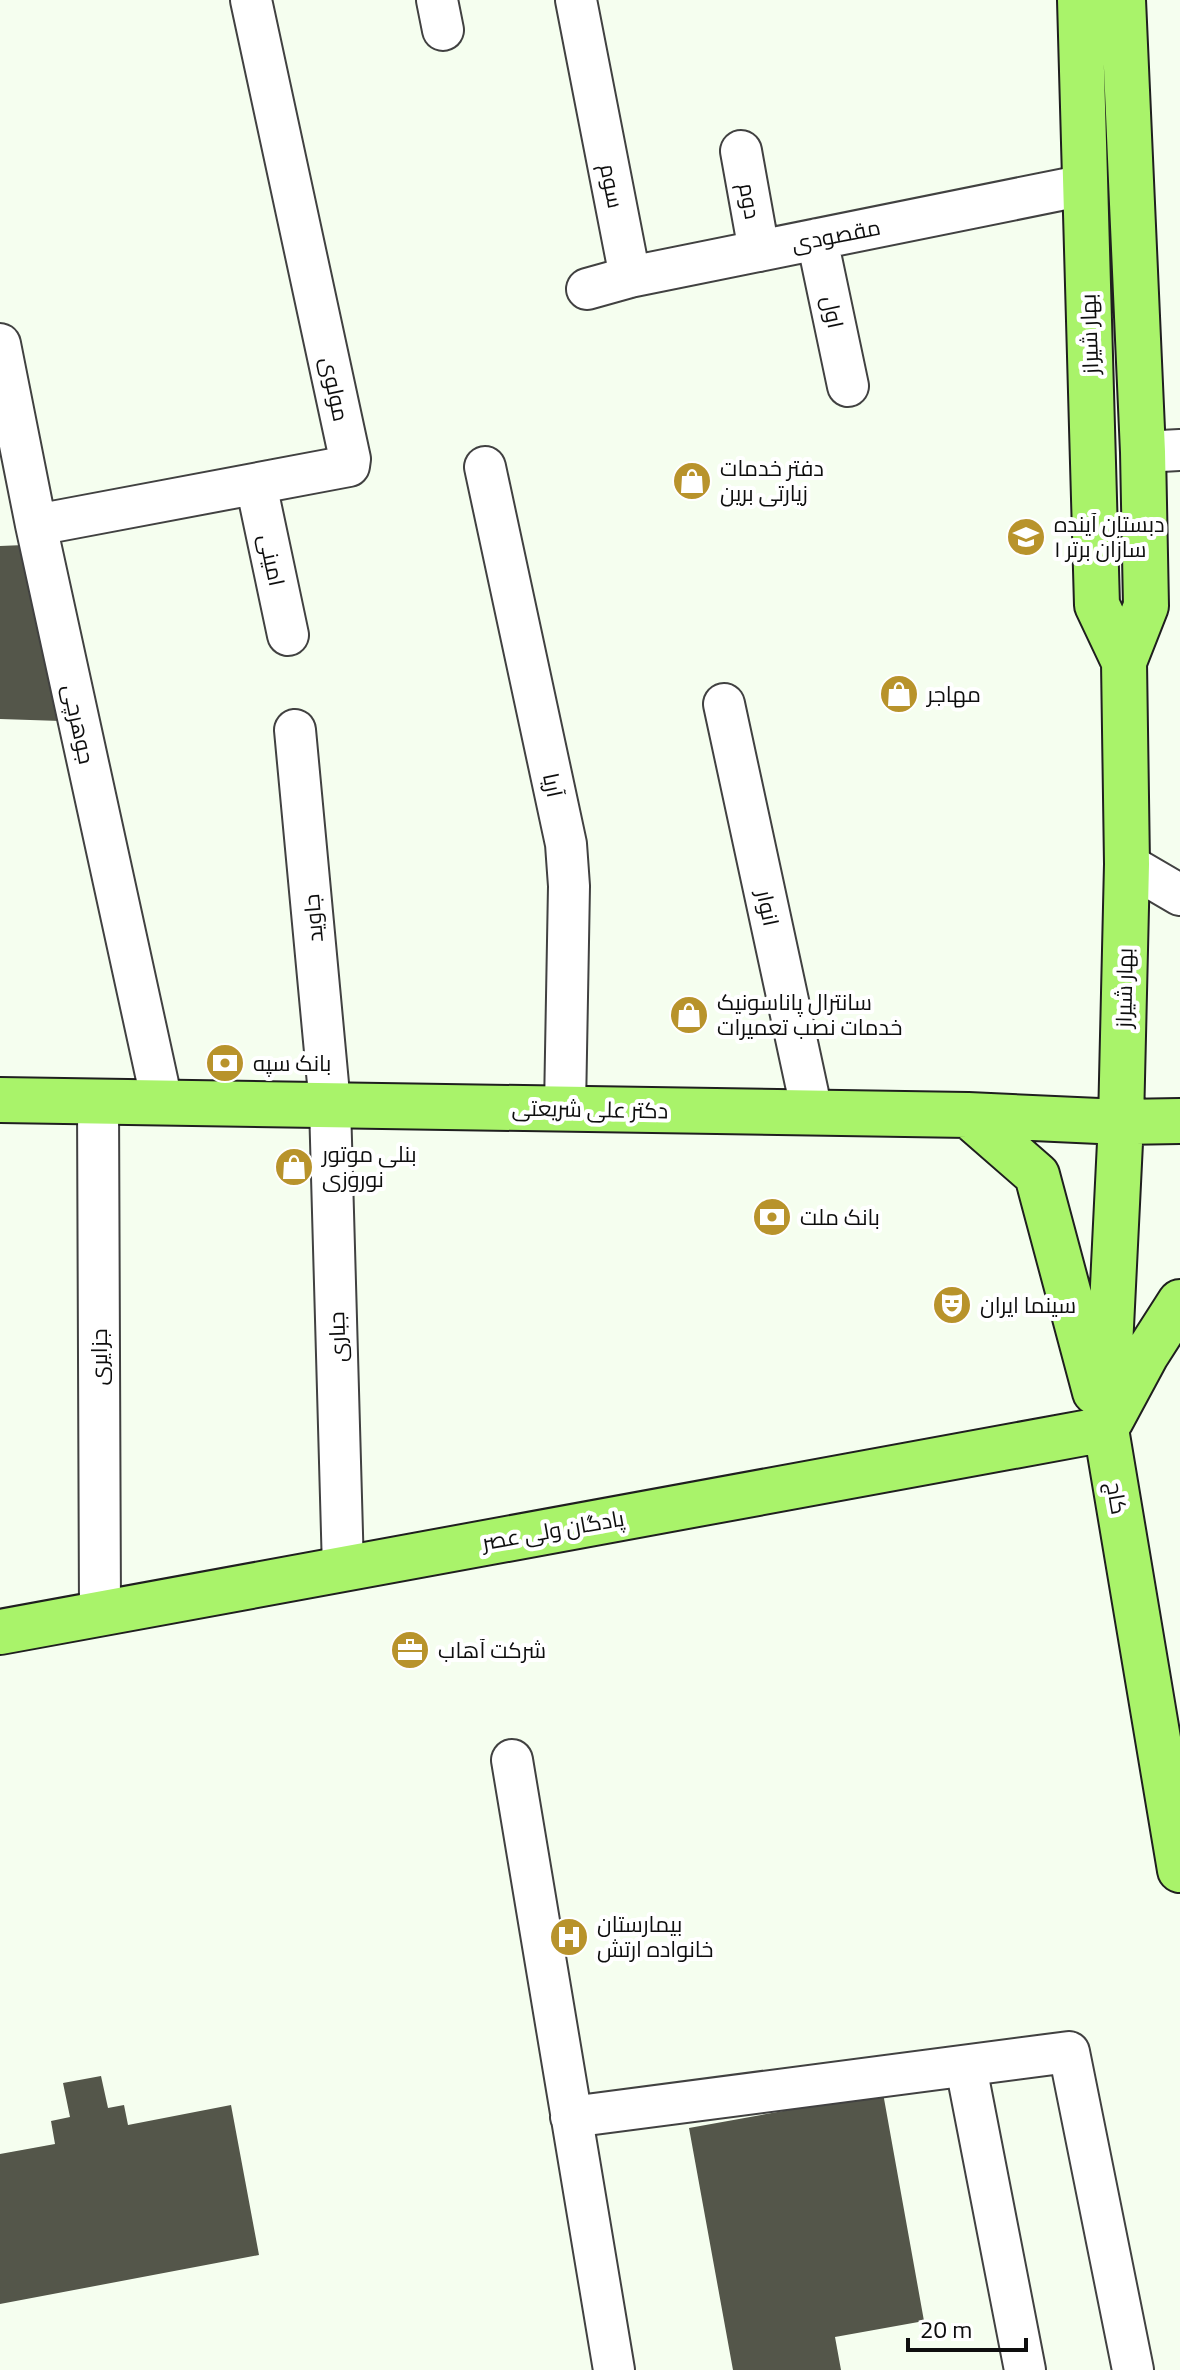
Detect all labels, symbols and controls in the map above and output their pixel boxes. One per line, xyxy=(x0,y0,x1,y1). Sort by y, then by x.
street label: سوم xyxy=(587,160,637,212)
street label: دوم xyxy=(726,179,774,223)
street label: مقصودی xyxy=(788,206,884,264)
street label: اول xyxy=(809,292,857,332)
street label: بهار شیراز xyxy=(1067,293,1111,377)
street label: مولوی xyxy=(308,353,362,425)
place label: دفتر خدمات زیارتی برین xyxy=(720,447,824,514)
shop icon: دفتر خدمات زیارتی برین xyxy=(671,460,713,502)
place label: دبستان آینده سازان برتر ۱ xyxy=(1054,503,1165,570)
school or university icon: دبستان آینده سازان برتر ۱ xyxy=(1005,516,1047,558)
street label: امینی xyxy=(246,530,298,590)
shop icon: مهاجر xyxy=(878,673,920,715)
place label: مهاجر xyxy=(925,673,981,715)
street label: جوهرچی xyxy=(50,680,108,768)
street label: آریا xyxy=(530,769,576,801)
street label: انوار xyxy=(743,884,792,930)
street label: جاوید xyxy=(290,892,336,944)
street label: بهار شیراز xyxy=(1102,947,1146,1031)
place label: سانترال پاناسونیک خدمات نصب تعمیرات xyxy=(717,981,902,1048)
shop icon: سانترال پاناسونیک خدمات نصب تعمیرات xyxy=(668,994,710,1036)
bank icon: بانک سپه xyxy=(204,1042,246,1084)
place label: بانک سپه xyxy=(253,1042,331,1084)
street label: دکتر علی شریعتی xyxy=(511,1087,669,1131)
place label: بنلی موتور نوروزی xyxy=(320,1133,417,1200)
shop icon: بنلی موتور نوروزی xyxy=(273,1146,315,1188)
bank icon: بانک ملت xyxy=(751,1196,793,1238)
place label: بانک ملت xyxy=(800,1196,880,1238)
theatre icon: سینما ایران xyxy=(931,1284,973,1326)
place label: سینما ایران xyxy=(980,1284,1076,1326)
street label: جباری xyxy=(315,1311,359,1363)
street label: جزایری xyxy=(78,1329,120,1385)
street label: کاج xyxy=(1093,1478,1141,1518)
street label: پادگان ولی عصر xyxy=(477,1497,628,1564)
office icon: شرکت آهاب xyxy=(389,1629,431,1671)
place label: شرکت آهاب xyxy=(438,1629,546,1671)
place label: بیمارستان خانواده ارتش xyxy=(597,1903,714,1970)
hospital icon: بیمارستان خانواده ارتش xyxy=(548,1916,590,1958)
scale bar xyxy=(908,2302,1026,2352)
text: 20 m xyxy=(920,2307,972,2352)

